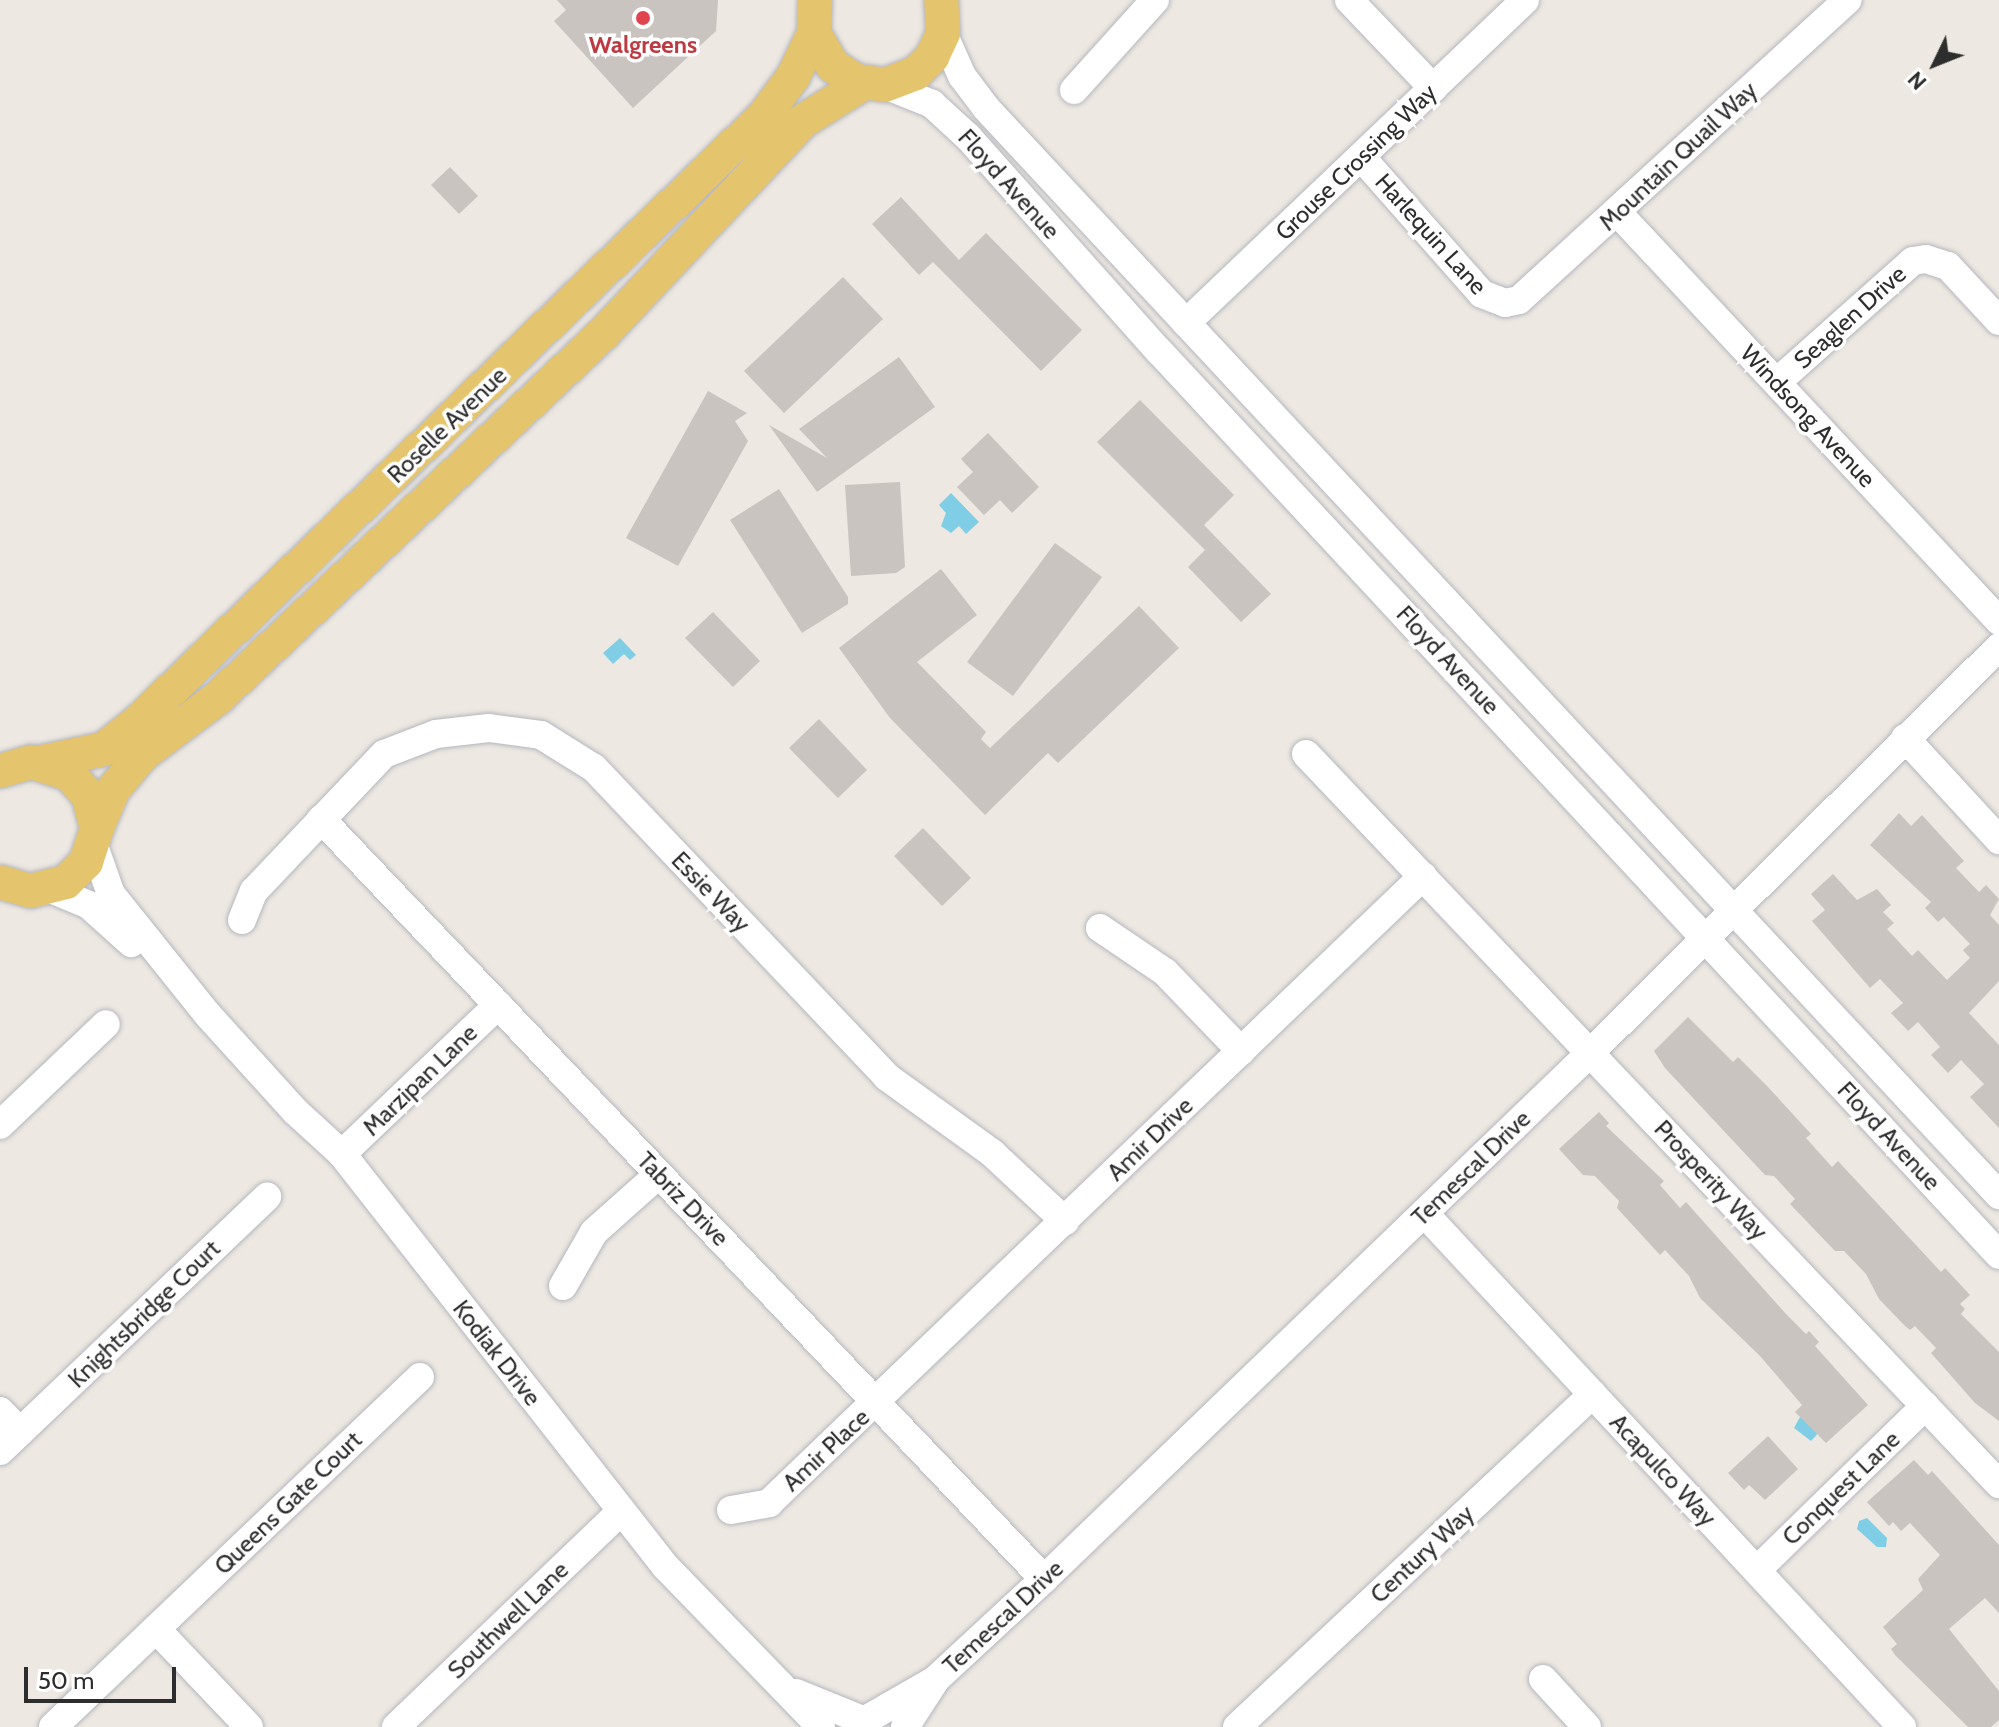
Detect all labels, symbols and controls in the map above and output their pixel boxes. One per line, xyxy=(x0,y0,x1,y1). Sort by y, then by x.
marker: Walgreens xyxy=(634,9,652,27)
north arrow xyxy=(1895,24,1975,104)
place label: Walgreens xyxy=(589,31,697,59)
text: N xyxy=(1902,66,1932,96)
street label: Mountain Quail Way xyxy=(1593,75,1763,237)
street label: Grouse Crossing Way xyxy=(1270,78,1442,246)
street label: Floyd Avenue xyxy=(952,123,1066,245)
street label: Harlequin Lane xyxy=(1369,168,1493,300)
street label: Seaglen Drive xyxy=(1788,259,1912,375)
street label: Windsong Avenue xyxy=(1735,339,1881,493)
street label: Roselle Avenue xyxy=(381,361,513,489)
street label: Floyd Avenue xyxy=(1391,600,1505,720)
street label: Essie Way xyxy=(666,846,756,938)
street label: Marzipan Lane xyxy=(357,1018,483,1142)
street label: Floyd Avenue xyxy=(1832,1076,1946,1196)
street label: Amir Drive xyxy=(1101,1091,1199,1187)
street label: Temescal Drive xyxy=(1406,1104,1536,1232)
street label: Prosperity Way xyxy=(1648,1114,1774,1246)
street label: Tabriz Drive xyxy=(631,1146,735,1252)
street label: Knightsbridge Court xyxy=(62,1234,226,1394)
street label: Kodiak Drive xyxy=(447,1295,547,1411)
street label: Amir Place xyxy=(777,1403,875,1497)
street label: Acapulco Way xyxy=(1604,1408,1722,1532)
street label: Conquest Lane xyxy=(1776,1425,1906,1551)
street label: Queens Gate Court xyxy=(208,1426,368,1580)
street label: Century Way xyxy=(1364,1499,1480,1609)
street label: Temescal Drive xyxy=(937,1554,1069,1680)
street label: Southwell Lane xyxy=(442,1555,574,1685)
scale bar xyxy=(28,1651,180,1701)
text: 50 m xyxy=(38,1666,94,1695)

